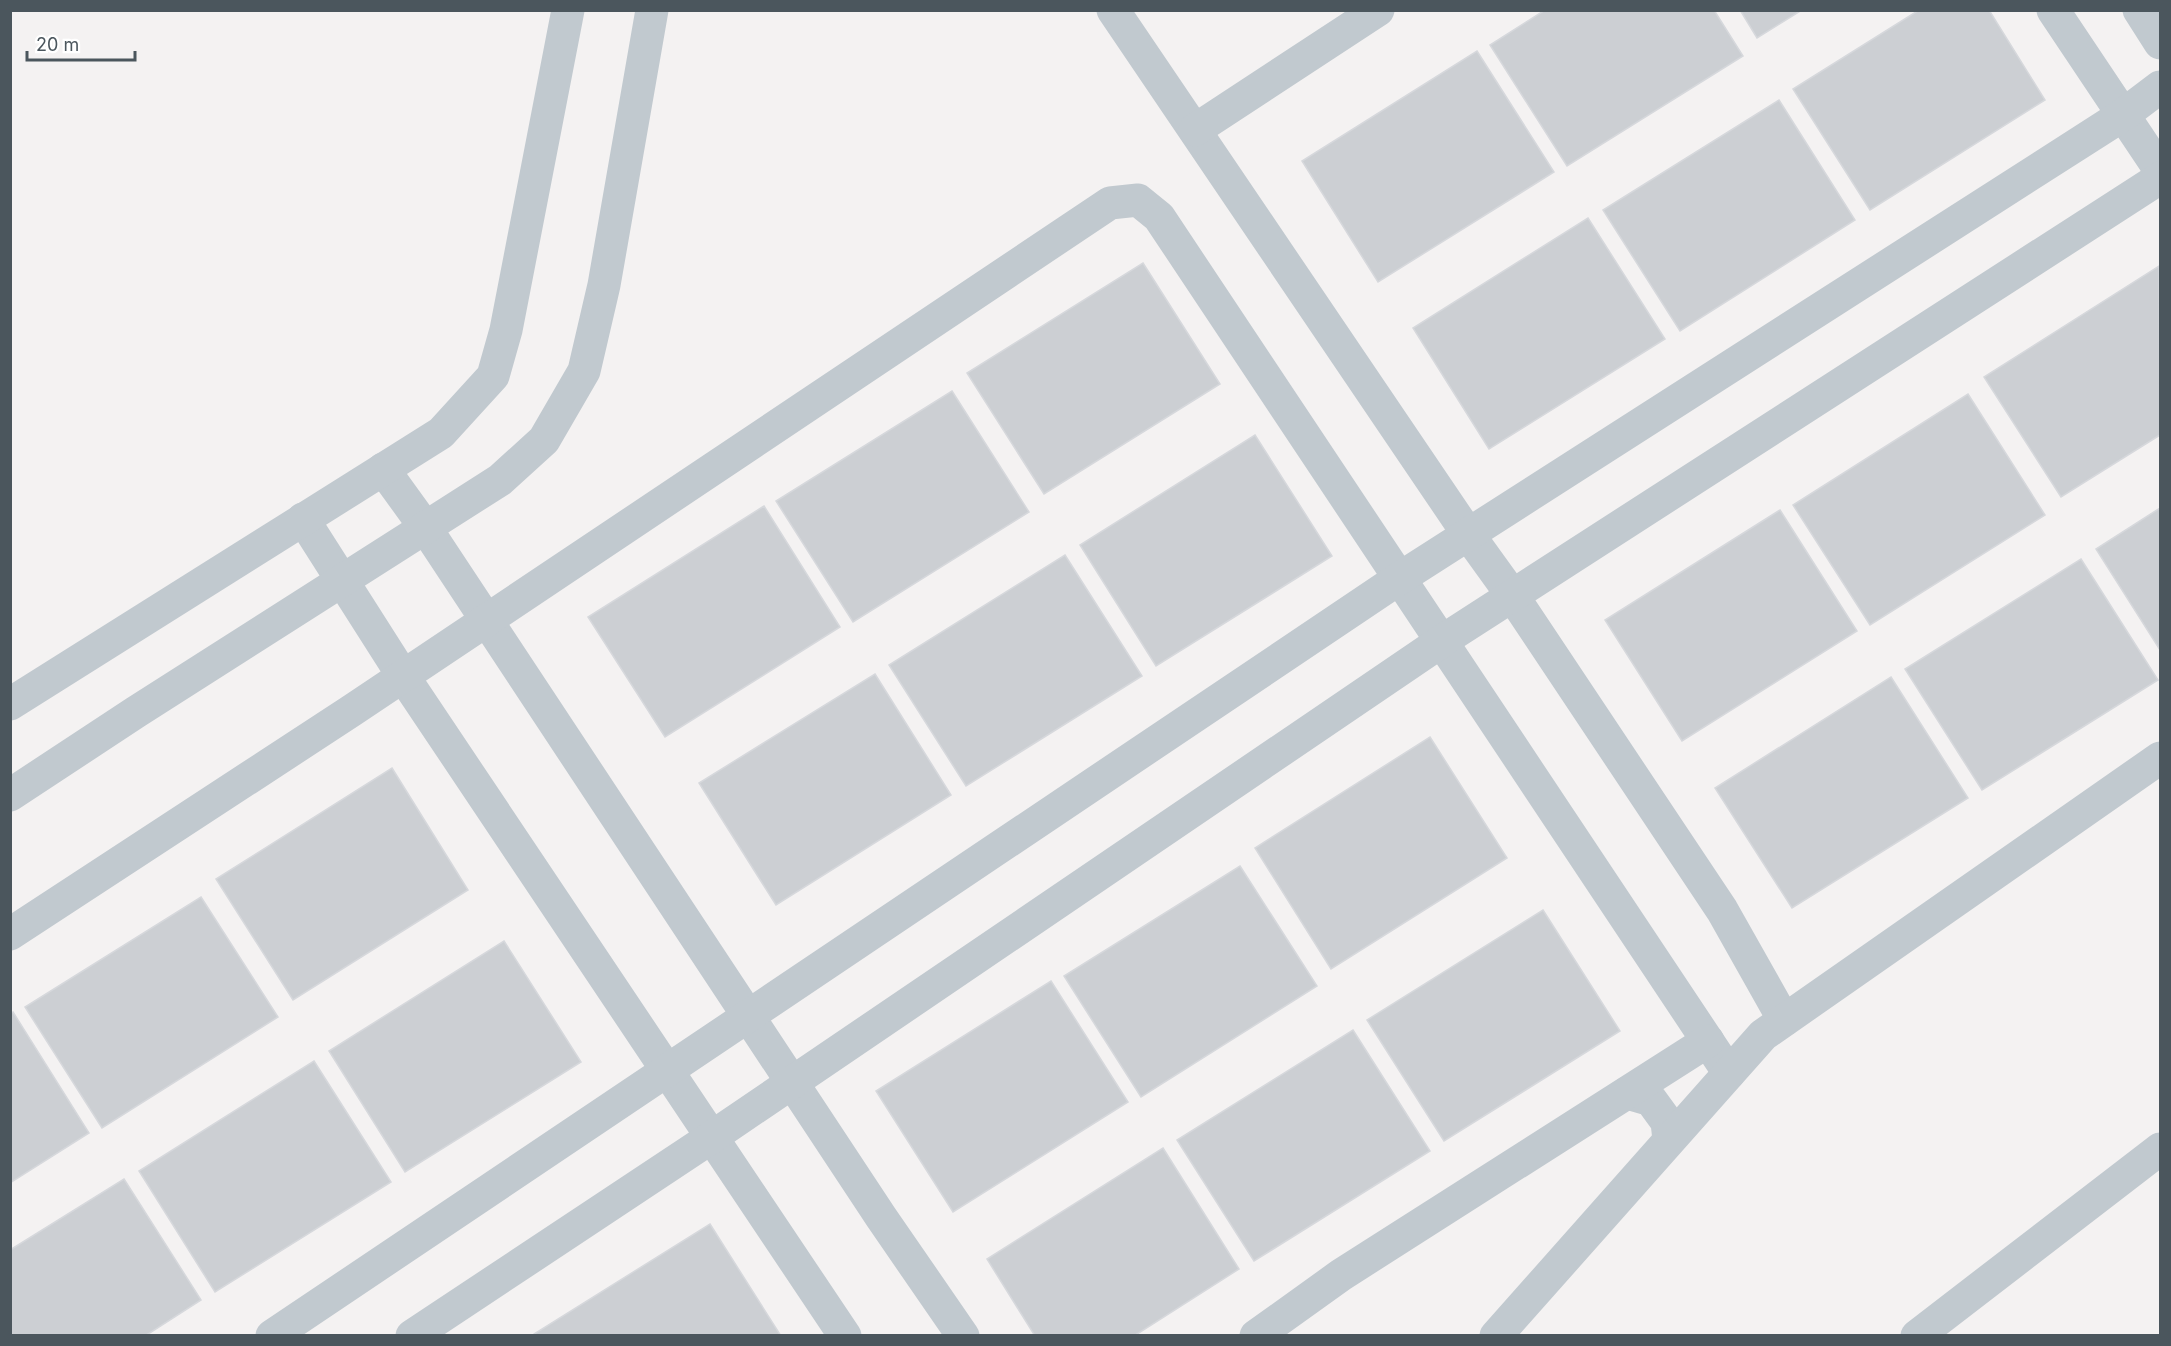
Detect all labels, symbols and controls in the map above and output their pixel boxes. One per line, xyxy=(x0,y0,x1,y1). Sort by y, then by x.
scale bar xyxy=(27,24,135,62)
text: 20 m xyxy=(36,34,79,55)

